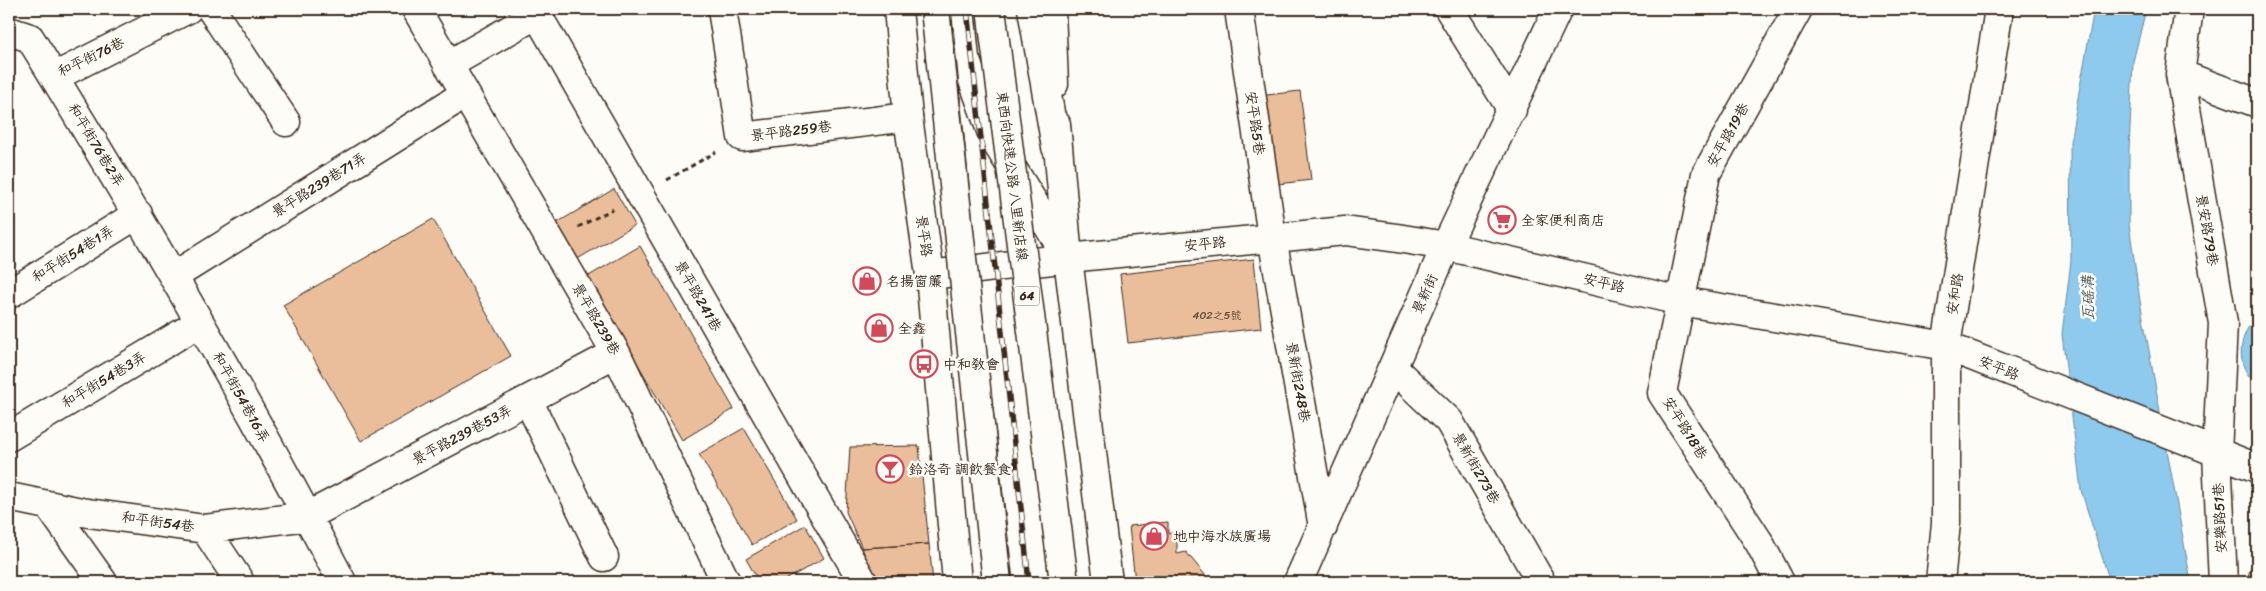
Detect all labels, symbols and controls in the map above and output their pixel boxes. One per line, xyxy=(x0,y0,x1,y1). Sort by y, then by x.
street label: 和平街76巷 xyxy=(53,30,130,84)
street label: 東西向快速公路 八里新店線 xyxy=(989,89,1035,263)
street label: 安平路5巷 xyxy=(1238,89,1272,158)
street label: 安平路19巷 xyxy=(1700,97,1757,172)
street label: 和平街76巷2弄 xyxy=(61,98,131,192)
street label: 景平路259巷 xyxy=(749,114,834,148)
street label: 景平路239巷71弄 xyxy=(266,146,372,224)
street label: 景安路79巷 xyxy=(2188,192,2226,269)
supermarket icon: 全家便利商店 xyxy=(1487,205,1517,235)
place label: 全家便利商店 xyxy=(1521,208,1605,233)
street label: 景平路 xyxy=(909,213,939,259)
street label: 和平街54巷1弄 xyxy=(27,219,119,289)
street label: 安平路 xyxy=(1183,229,1227,259)
street label: 景平路241巷 xyxy=(667,256,729,337)
shop icon: 名揚窗簾 xyxy=(852,266,882,296)
street label: 安平路 xyxy=(1581,266,1627,300)
place label: 名揚窗簾 xyxy=(886,269,942,294)
street label: 景新街 xyxy=(1405,270,1445,318)
street label: 安和路 xyxy=(1939,271,1971,317)
water label: 瓦磘溝 xyxy=(2075,273,2101,321)
street label: 景平路239巷 xyxy=(565,278,627,361)
road number: 64 xyxy=(1014,286,1040,306)
house number: 402之5號 xyxy=(1193,306,1241,325)
shop icon: 全鑫 xyxy=(864,313,894,343)
place label: 全鑫 xyxy=(898,316,926,341)
street label: 景新街248巷 xyxy=(1279,340,1318,425)
street label: 和平街54巷3弄 xyxy=(57,345,151,415)
street label: 和平街54巷16弄 xyxy=(206,347,276,447)
bus stop icon: 中和教會 xyxy=(909,349,939,379)
street label: 安平路 xyxy=(1975,349,2023,387)
place label: 中和教會 xyxy=(943,352,1000,377)
street label: 安平路18巷 xyxy=(1656,392,1715,465)
street label: 景平路239巷53弄 xyxy=(407,398,517,472)
street label: 景新街273巷 xyxy=(1445,427,1507,510)
bar icon: 鈴洛奇 調飲餐食 xyxy=(875,454,905,484)
place label: 鈴洛奇 調飲餐食 xyxy=(909,457,1011,482)
street label: 安樂路51巷 xyxy=(2206,481,2234,554)
street label: 和平街54巷 xyxy=(120,505,197,540)
shop icon: 地中海水族廣場 xyxy=(1139,521,1169,551)
place label: 地中海水族廣場 xyxy=(1173,524,1271,549)

